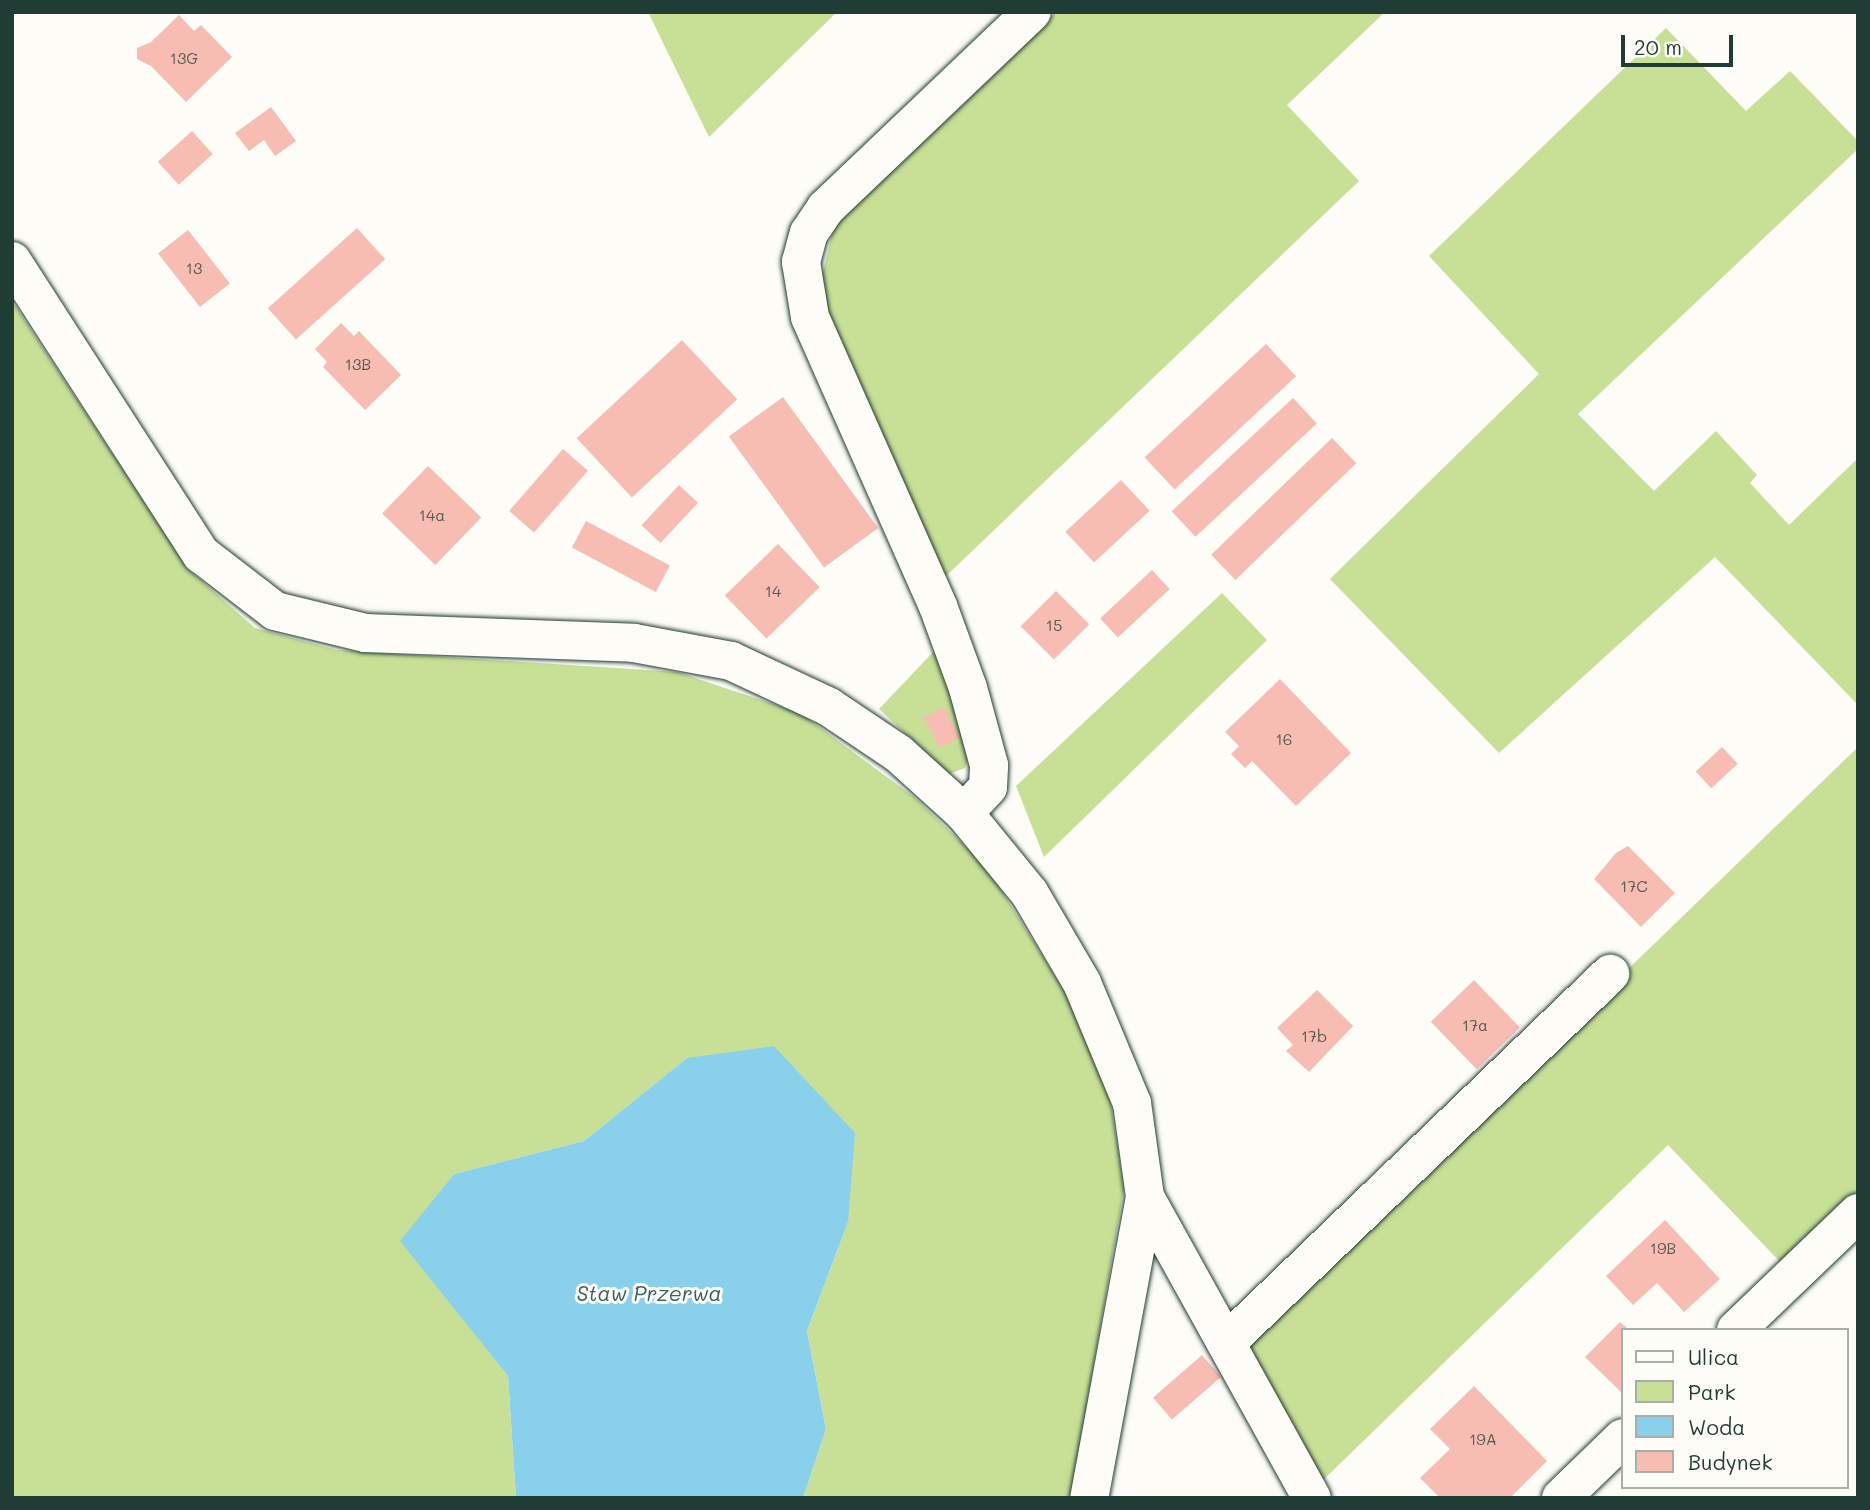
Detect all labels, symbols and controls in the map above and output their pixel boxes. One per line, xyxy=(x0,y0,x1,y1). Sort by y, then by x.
scale bar xyxy=(1625,21,1737,65)
text: 20 m xyxy=(1634,33,1682,60)
house number: 13G xyxy=(170,48,198,68)
house number: 13 xyxy=(186,258,202,278)
house number: 13B xyxy=(345,354,371,374)
house number: 14a xyxy=(419,505,445,525)
house number: 14 xyxy=(765,581,781,601)
house number: 15 xyxy=(1046,615,1062,635)
house number: 16 xyxy=(1276,729,1292,749)
house number: 17C xyxy=(1620,876,1648,896)
house number: 17a xyxy=(1462,1015,1488,1035)
house number: 17b xyxy=(1301,1026,1327,1046)
house number: 19B xyxy=(1650,1238,1676,1258)
water label: Staw Przerwa xyxy=(576,1280,722,1306)
legend xyxy=(1622,1328,1849,1489)
text: Ulica xyxy=(1688,1343,1739,1370)
text: Park xyxy=(1688,1378,1736,1405)
text: Woda xyxy=(1688,1413,1745,1440)
house number: 19A xyxy=(1469,1429,1497,1449)
text: Budynek xyxy=(1688,1448,1773,1475)

